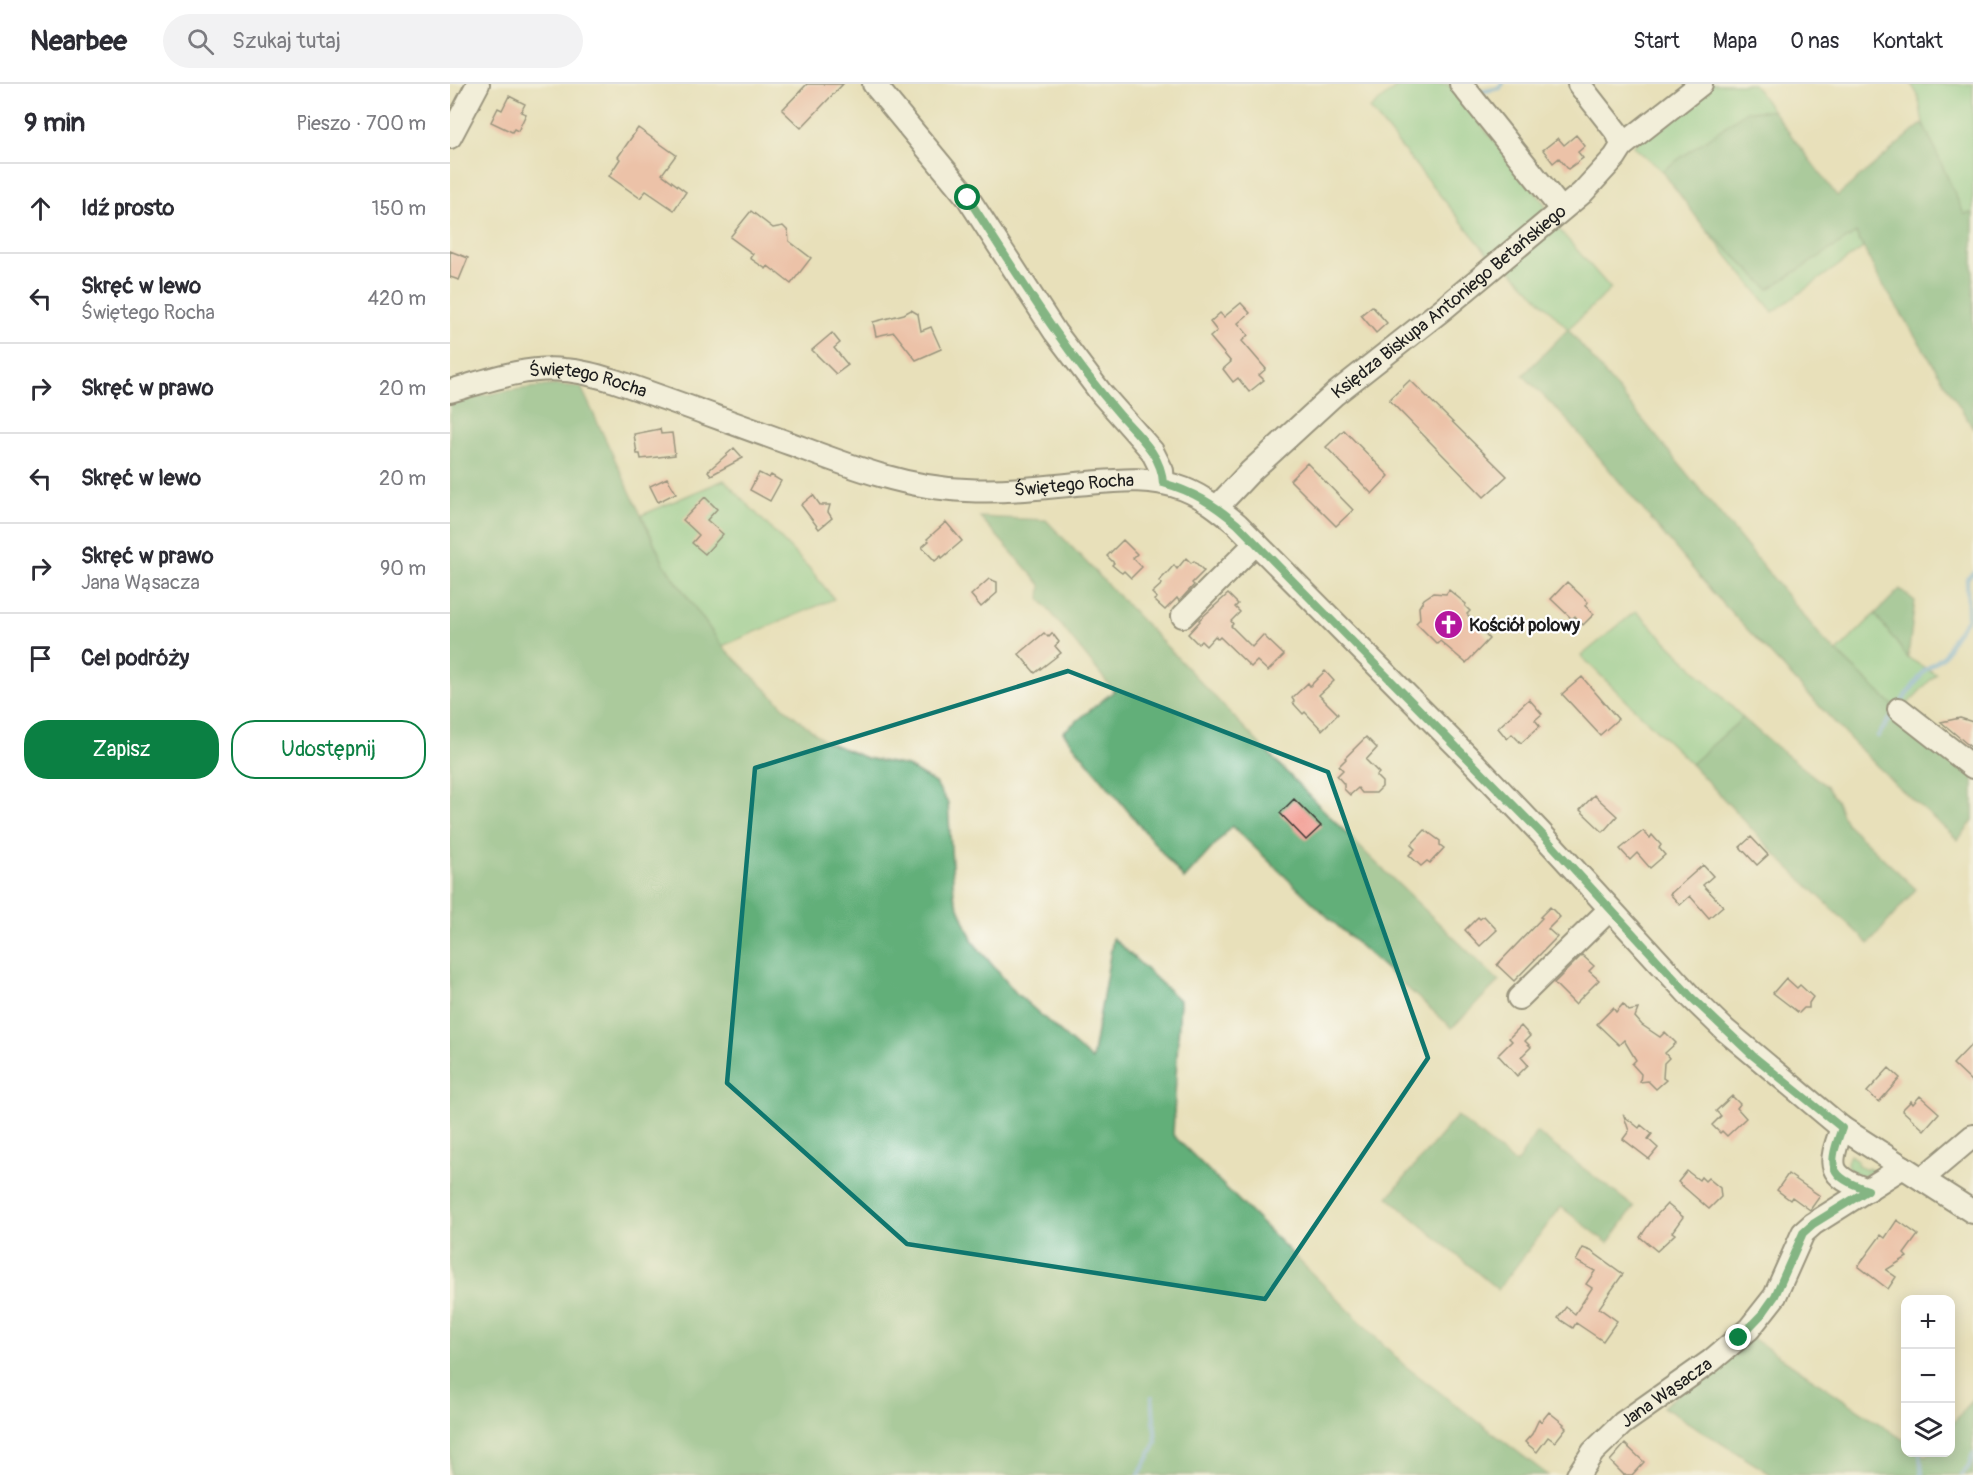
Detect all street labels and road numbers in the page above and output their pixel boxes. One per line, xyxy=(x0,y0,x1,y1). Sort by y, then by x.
street label: Księdza Biskupa Antoniego Betańskiego xyxy=(1327,200,1572,404)
street label: Świętego Rocha xyxy=(528,358,650,403)
street label: Świętego Rocha xyxy=(1013,469,1134,502)
street label: Jana Wąsacza xyxy=(1616,1353,1717,1433)

